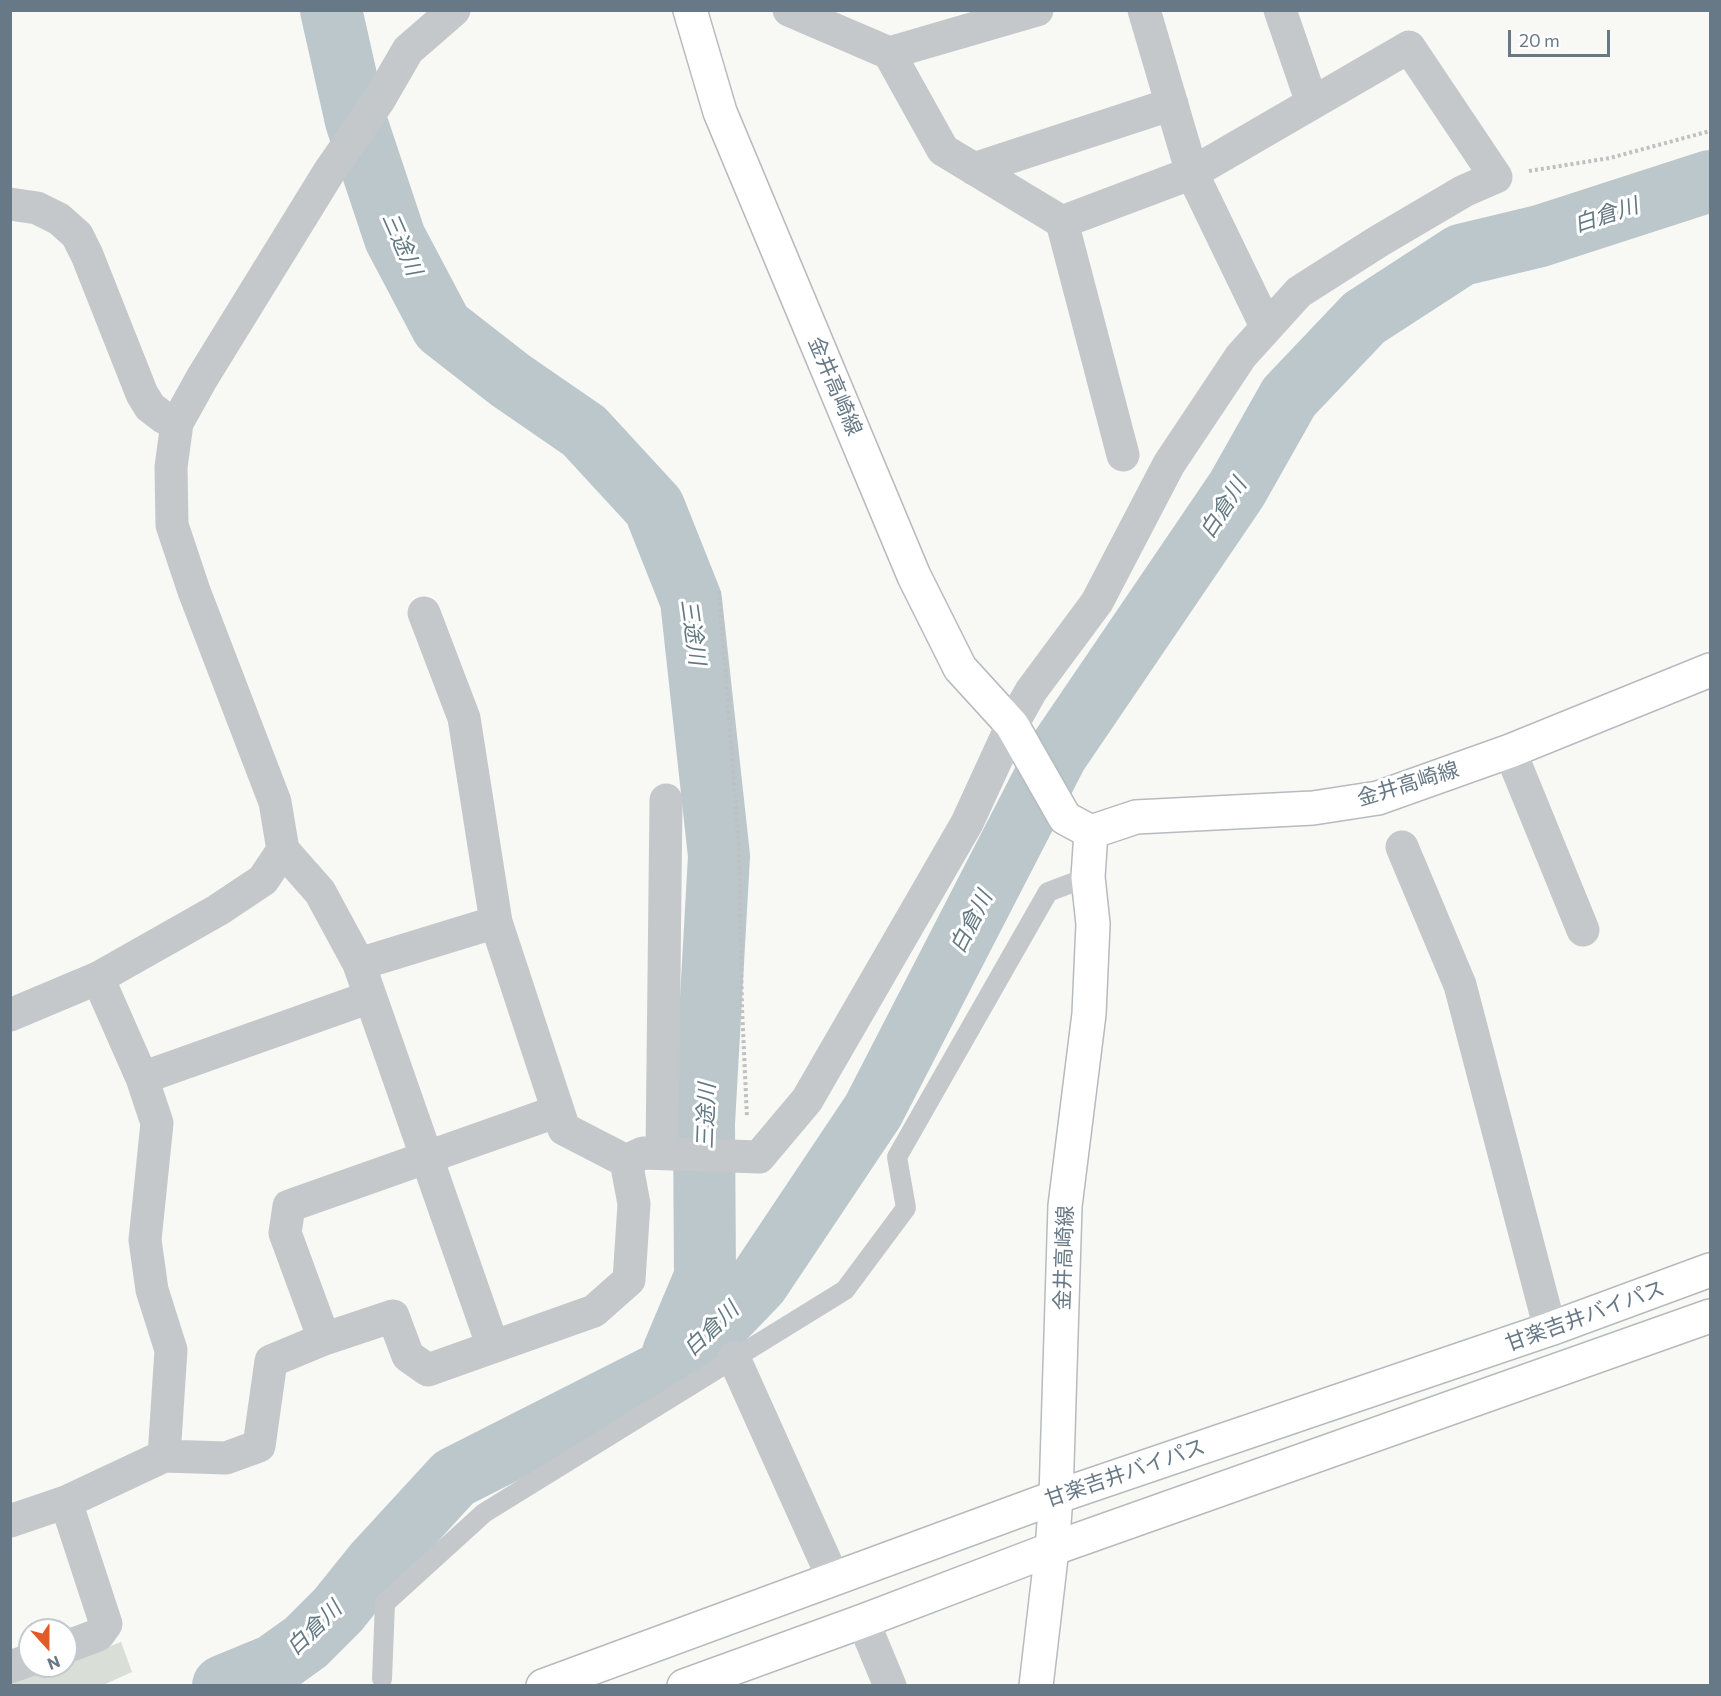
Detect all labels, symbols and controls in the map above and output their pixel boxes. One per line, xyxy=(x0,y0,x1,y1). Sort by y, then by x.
scale bar xyxy=(1511,18,1613,56)
text: 20 m xyxy=(1519,29,1560,51)
water label: 白倉川 xyxy=(1571,192,1641,238)
water label: 三途川 xyxy=(377,208,427,280)
street label: 金井高崎線 xyxy=(803,333,867,439)
water label: 白倉川 xyxy=(1194,473,1252,543)
water label: 三途川 xyxy=(675,597,711,667)
street label: 金井高崎線 xyxy=(1354,757,1462,811)
water label: 白倉川 xyxy=(944,887,998,957)
water label: 三途川 xyxy=(692,1083,720,1149)
street label: 金井高崎線 xyxy=(1050,1205,1078,1311)
street label: 甘楽吉井バイパス xyxy=(1502,1275,1668,1357)
water label: 白倉川 xyxy=(678,1297,744,1361)
street label: 甘楽吉井バイパス xyxy=(1041,1434,1209,1512)
water label: 白倉川 xyxy=(281,1596,347,1660)
north arrow xyxy=(18,1618,78,1678)
text: N xyxy=(45,1652,63,1674)

